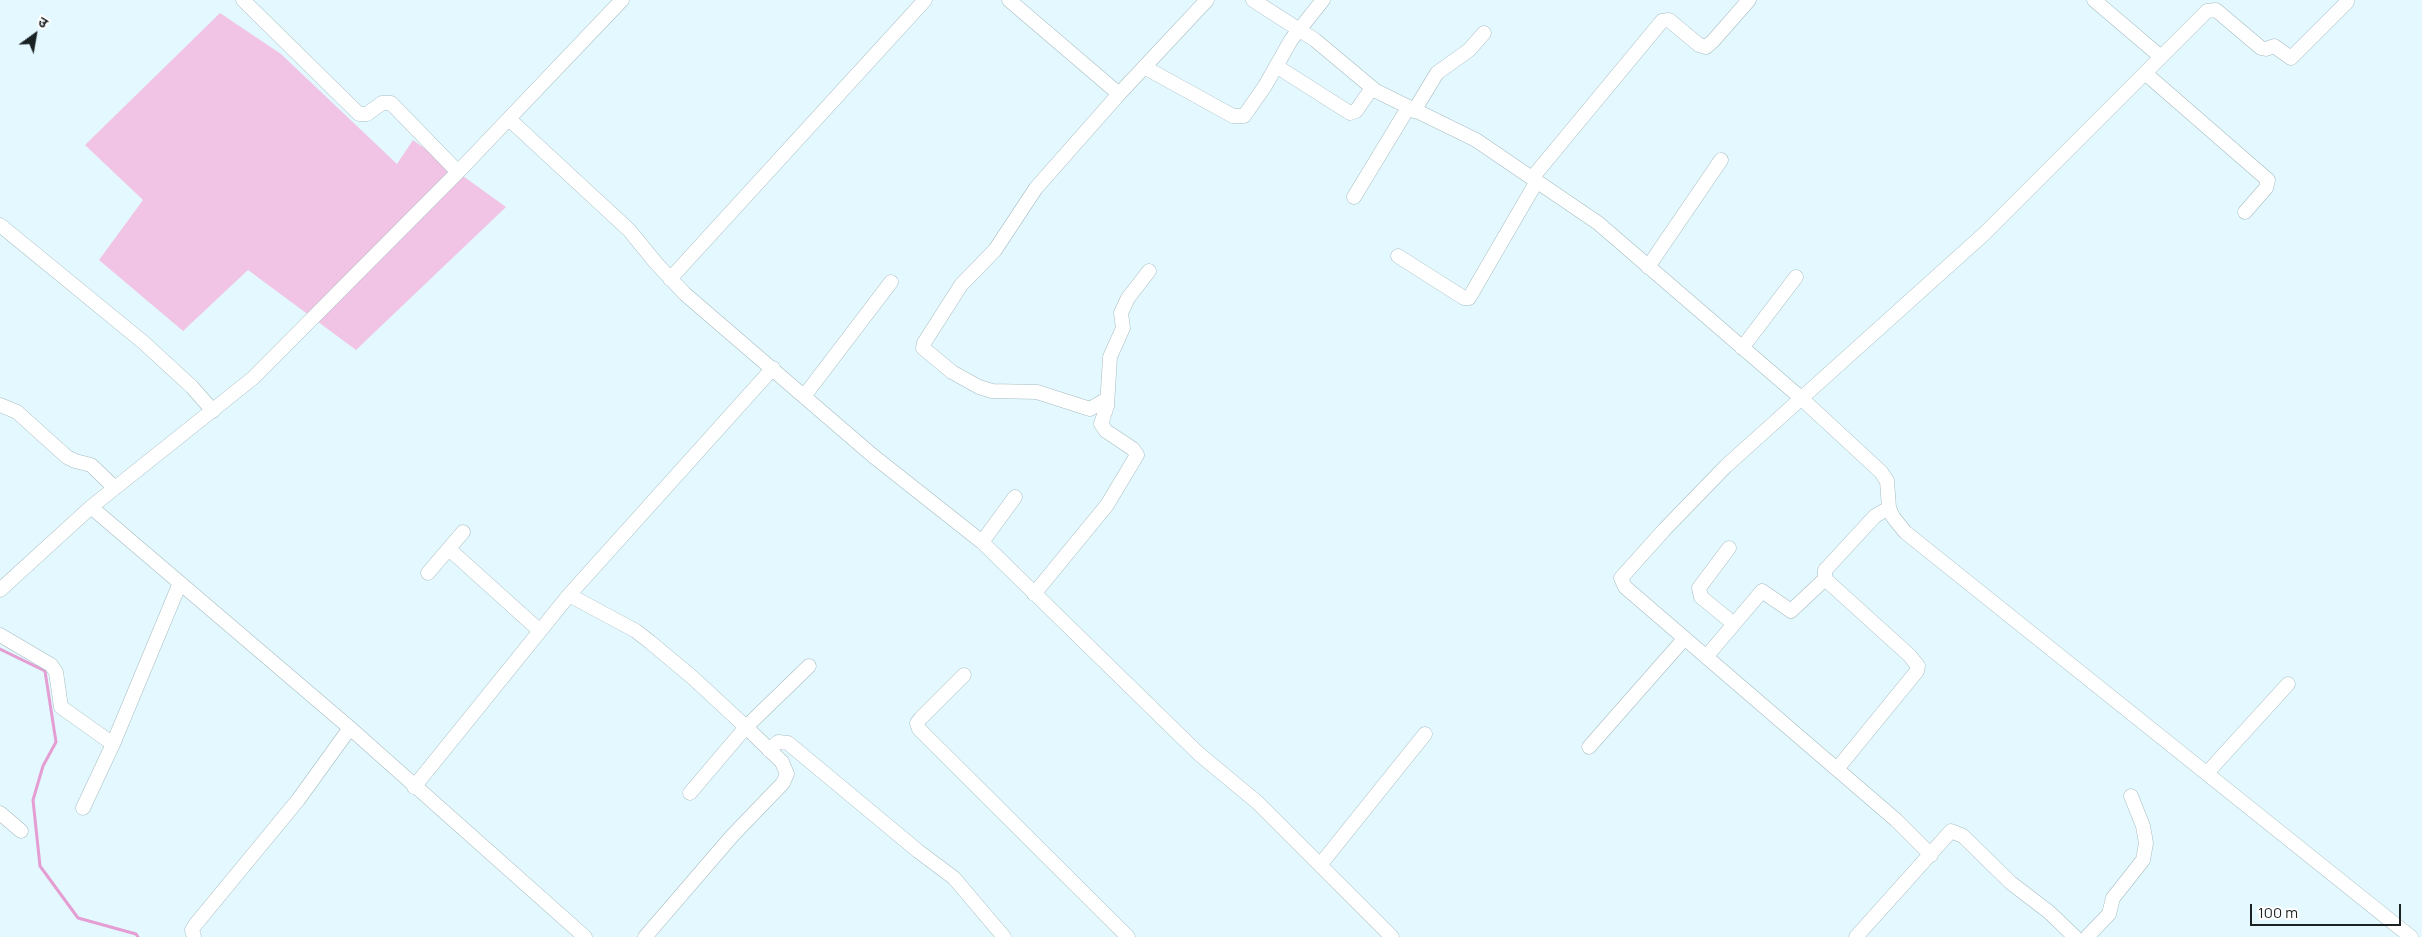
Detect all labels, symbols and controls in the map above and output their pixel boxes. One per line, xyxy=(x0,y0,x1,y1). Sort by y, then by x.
north arrow xyxy=(10,10,60,60)
text: उ xyxy=(35,12,52,32)
scale bar xyxy=(2252,894,2403,926)
text: 100 m xyxy=(2258,902,2298,923)

